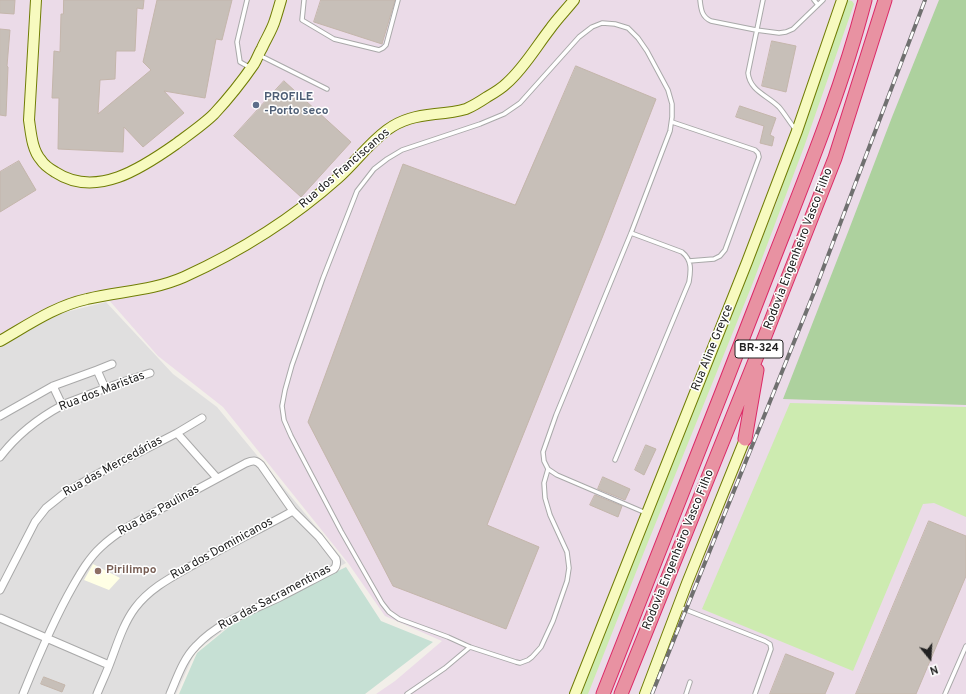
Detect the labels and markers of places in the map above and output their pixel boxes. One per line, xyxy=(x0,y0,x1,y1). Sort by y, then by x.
place label: PROFILE -Porto seco xyxy=(264,91,329,119)
marker: PROFILE -Porto seco xyxy=(251,100,261,110)
place label: Pirilimpo xyxy=(106,564,157,578)
marker: Pirilimpo xyxy=(93,566,103,576)

